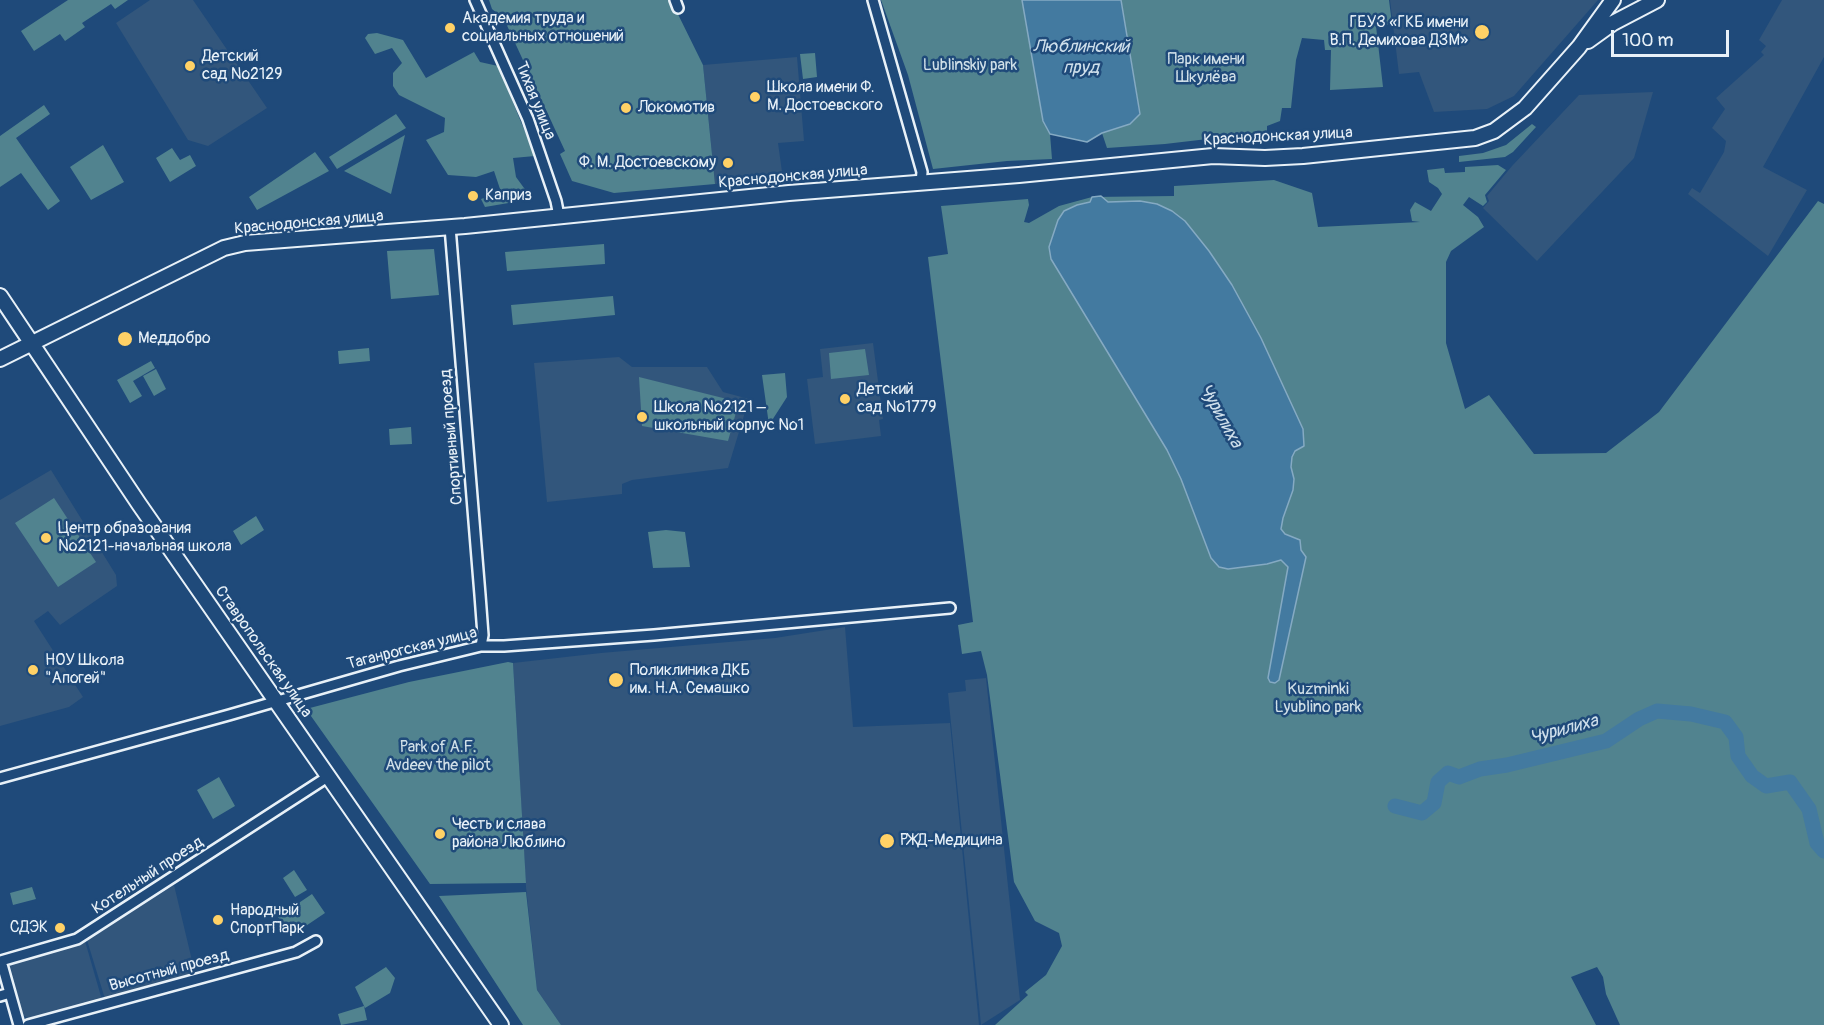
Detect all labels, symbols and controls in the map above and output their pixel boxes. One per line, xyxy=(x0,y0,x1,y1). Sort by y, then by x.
place label: Академия труда и социальных отношений xyxy=(462,9,624,47)
place label: ГБУЗ «ГКБ имени В.П. Демихова ДЗМ» xyxy=(1330,13,1468,51)
scale bar xyxy=(1614,18,1732,56)
marker: Академия труда и социальных отношений xyxy=(443,21,457,35)
marker: ГБУЗ «ГКБ имени В.П. Демихова ДЗМ» xyxy=(1473,23,1491,41)
text: 100 m xyxy=(1622,29,1674,52)
water label: Люблинский пруд xyxy=(1033,36,1129,78)
place label: Детский сад №2129 xyxy=(202,47,282,85)
park label: Парк имени Шкулёва xyxy=(1168,50,1244,88)
park label: Lublinskiy park xyxy=(923,56,1017,76)
marker: Детский сад №2129 xyxy=(183,59,197,73)
street label: Тихая улица xyxy=(511,59,559,143)
place label: Школа имени Ф. М. Достоевского xyxy=(767,78,883,116)
marker: Школа имени Ф. М. Достоевского xyxy=(748,90,762,104)
place label: Локомотив xyxy=(638,98,715,118)
marker: Локомотив xyxy=(619,101,633,115)
street label: Краснодонская улица xyxy=(1203,123,1353,151)
place label: Ф. М. Достоевскому xyxy=(579,153,716,173)
marker: Ф. М. Достоевскому xyxy=(721,156,735,170)
street label: Краснодонская улица xyxy=(718,161,868,193)
place label: Каприз xyxy=(485,186,532,206)
marker: Каприз xyxy=(466,189,480,203)
street label: Краснодонская улица xyxy=(234,207,384,239)
place label: Меддобро xyxy=(138,329,211,349)
marker: Меддобро xyxy=(116,330,134,348)
street label: Спортивный проезд xyxy=(437,368,467,506)
place label: Детский сад №1779 xyxy=(857,380,936,418)
water label: Чурилиха xyxy=(1194,380,1246,452)
marker: Детский сад №1779 xyxy=(838,392,852,406)
place label: Школа №2121 – школьный корпус №1 xyxy=(654,398,804,436)
marker: Школа №2121 – школьный корпус №1 xyxy=(635,410,649,424)
place label: Центр образования №2121-начальная школа xyxy=(58,519,232,557)
marker: Центр образования №2121-начальная школа xyxy=(39,531,53,545)
street label: Ставропольская улица xyxy=(210,582,316,722)
street label: Таганрогская улица xyxy=(345,624,479,674)
place label: НОУ Школа "Апогей" xyxy=(45,651,124,689)
place label: Поликлиника ДКБ им. Н.А. Семашко xyxy=(630,661,750,699)
marker: НОУ Школа "Апогей" xyxy=(26,663,40,677)
marker: Поликлиника ДКБ им. Н.А. Семашко xyxy=(607,671,625,689)
park label: Kuzminki Lyublino park xyxy=(1274,680,1362,718)
water label: Чурилиха xyxy=(1527,711,1601,749)
park label: Park of A.F. Avdeev the pilot xyxy=(385,738,491,776)
place label: Честь и слава района Люблино xyxy=(452,815,566,853)
marker: Честь и слава района Люблино xyxy=(433,827,447,841)
place label: РЖД-Медицина xyxy=(900,831,1003,851)
marker: РЖД-Медицина xyxy=(878,832,896,850)
street label: Котельный проезд xyxy=(89,833,207,919)
place label: Народный СпортПарк xyxy=(230,901,305,939)
marker: Народный СпортПарк xyxy=(211,913,225,927)
place label: СДЭК xyxy=(10,918,48,938)
marker: СДЭК xyxy=(53,921,67,935)
street label: Высотный проезд xyxy=(107,946,231,996)

